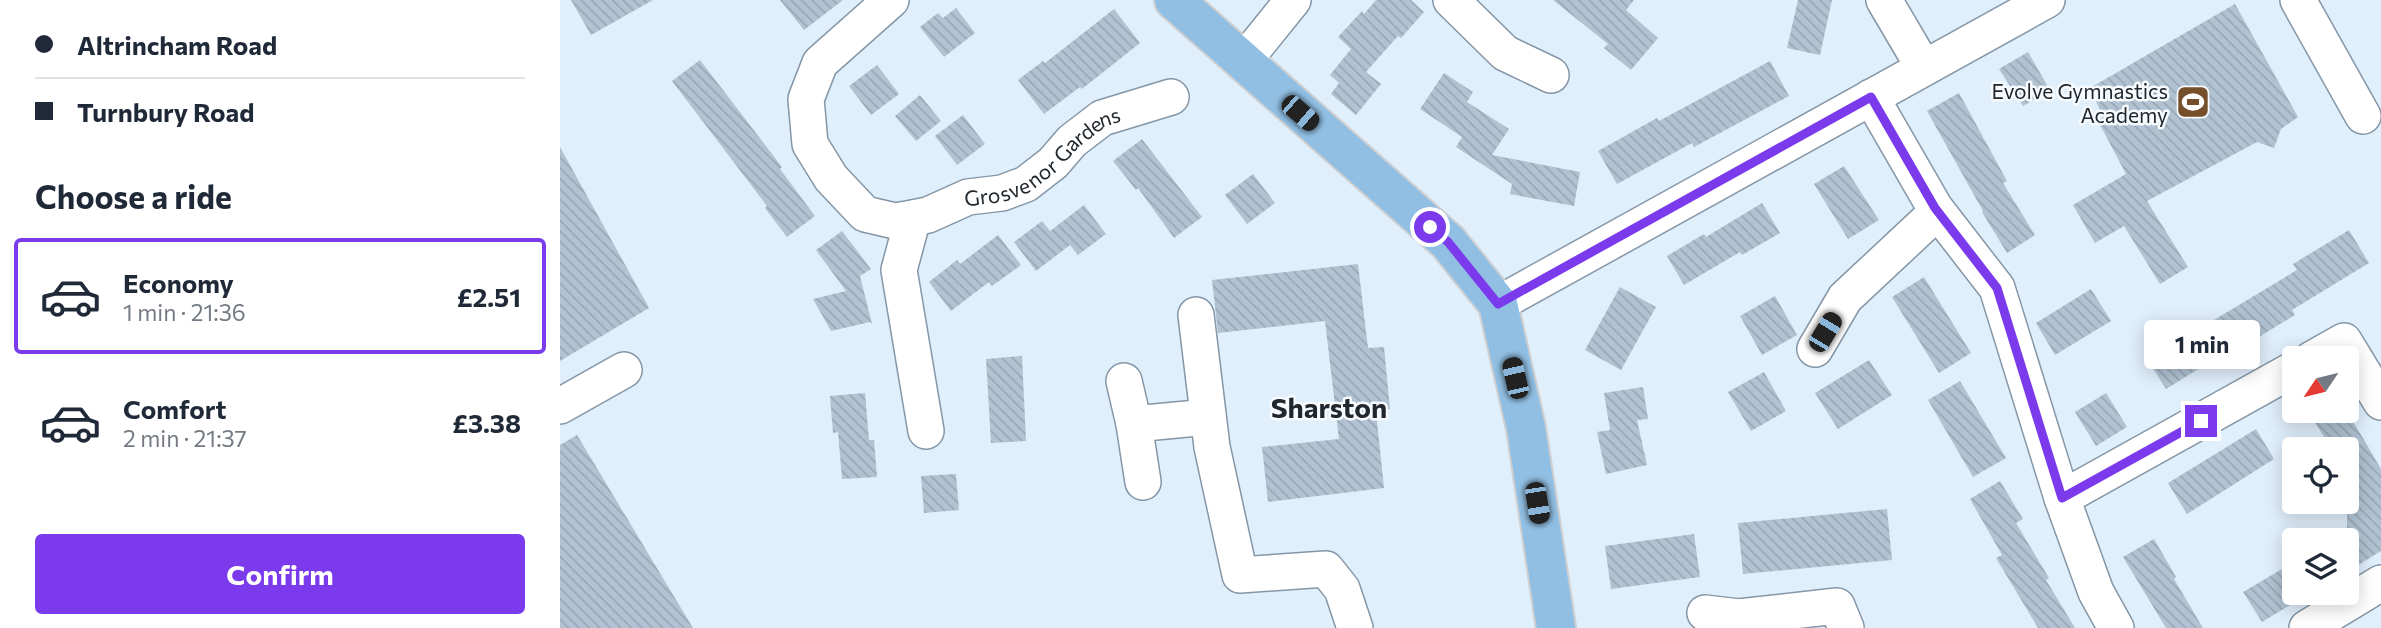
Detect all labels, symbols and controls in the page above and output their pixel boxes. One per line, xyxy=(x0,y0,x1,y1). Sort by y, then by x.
text: Altrincham Road xyxy=(77,29,277,60)
place label: Evolve Gymnastics Academy xyxy=(1992,78,2168,127)
sports icon: Evolve Gymnastics Academy xyxy=(2174,83,2212,121)
car xyxy=(1278,91,1323,135)
text: Turnbury Road xyxy=(77,96,254,127)
street label: Grosvenor Gardens xyxy=(963,101,1123,210)
text: Choose a ride xyxy=(35,176,232,216)
route start xyxy=(1414,211,1446,243)
icon: car xyxy=(39,265,102,328)
text: Economy xyxy=(123,267,234,298)
text: £2.51 xyxy=(457,281,521,312)
text: 1 min · 21:36 xyxy=(123,298,246,326)
car xyxy=(1806,309,1845,355)
callout: 1 min xyxy=(2143,320,2259,368)
text: 1 min xyxy=(2175,330,2229,358)
north arrow xyxy=(2282,346,2359,424)
map controls xyxy=(2282,346,2359,605)
car xyxy=(1501,355,1530,401)
district label: Sharston xyxy=(1271,390,1387,424)
icon: car xyxy=(39,391,102,454)
text: Comfort xyxy=(123,393,226,424)
route end xyxy=(2185,405,2217,437)
text: £3.38 xyxy=(452,407,521,438)
text: 2 min · 21:37 xyxy=(123,424,247,452)
button: locate xyxy=(2282,437,2359,514)
car xyxy=(1524,481,1551,525)
button: layers xyxy=(2282,528,2359,605)
button: Confirm xyxy=(35,534,525,614)

